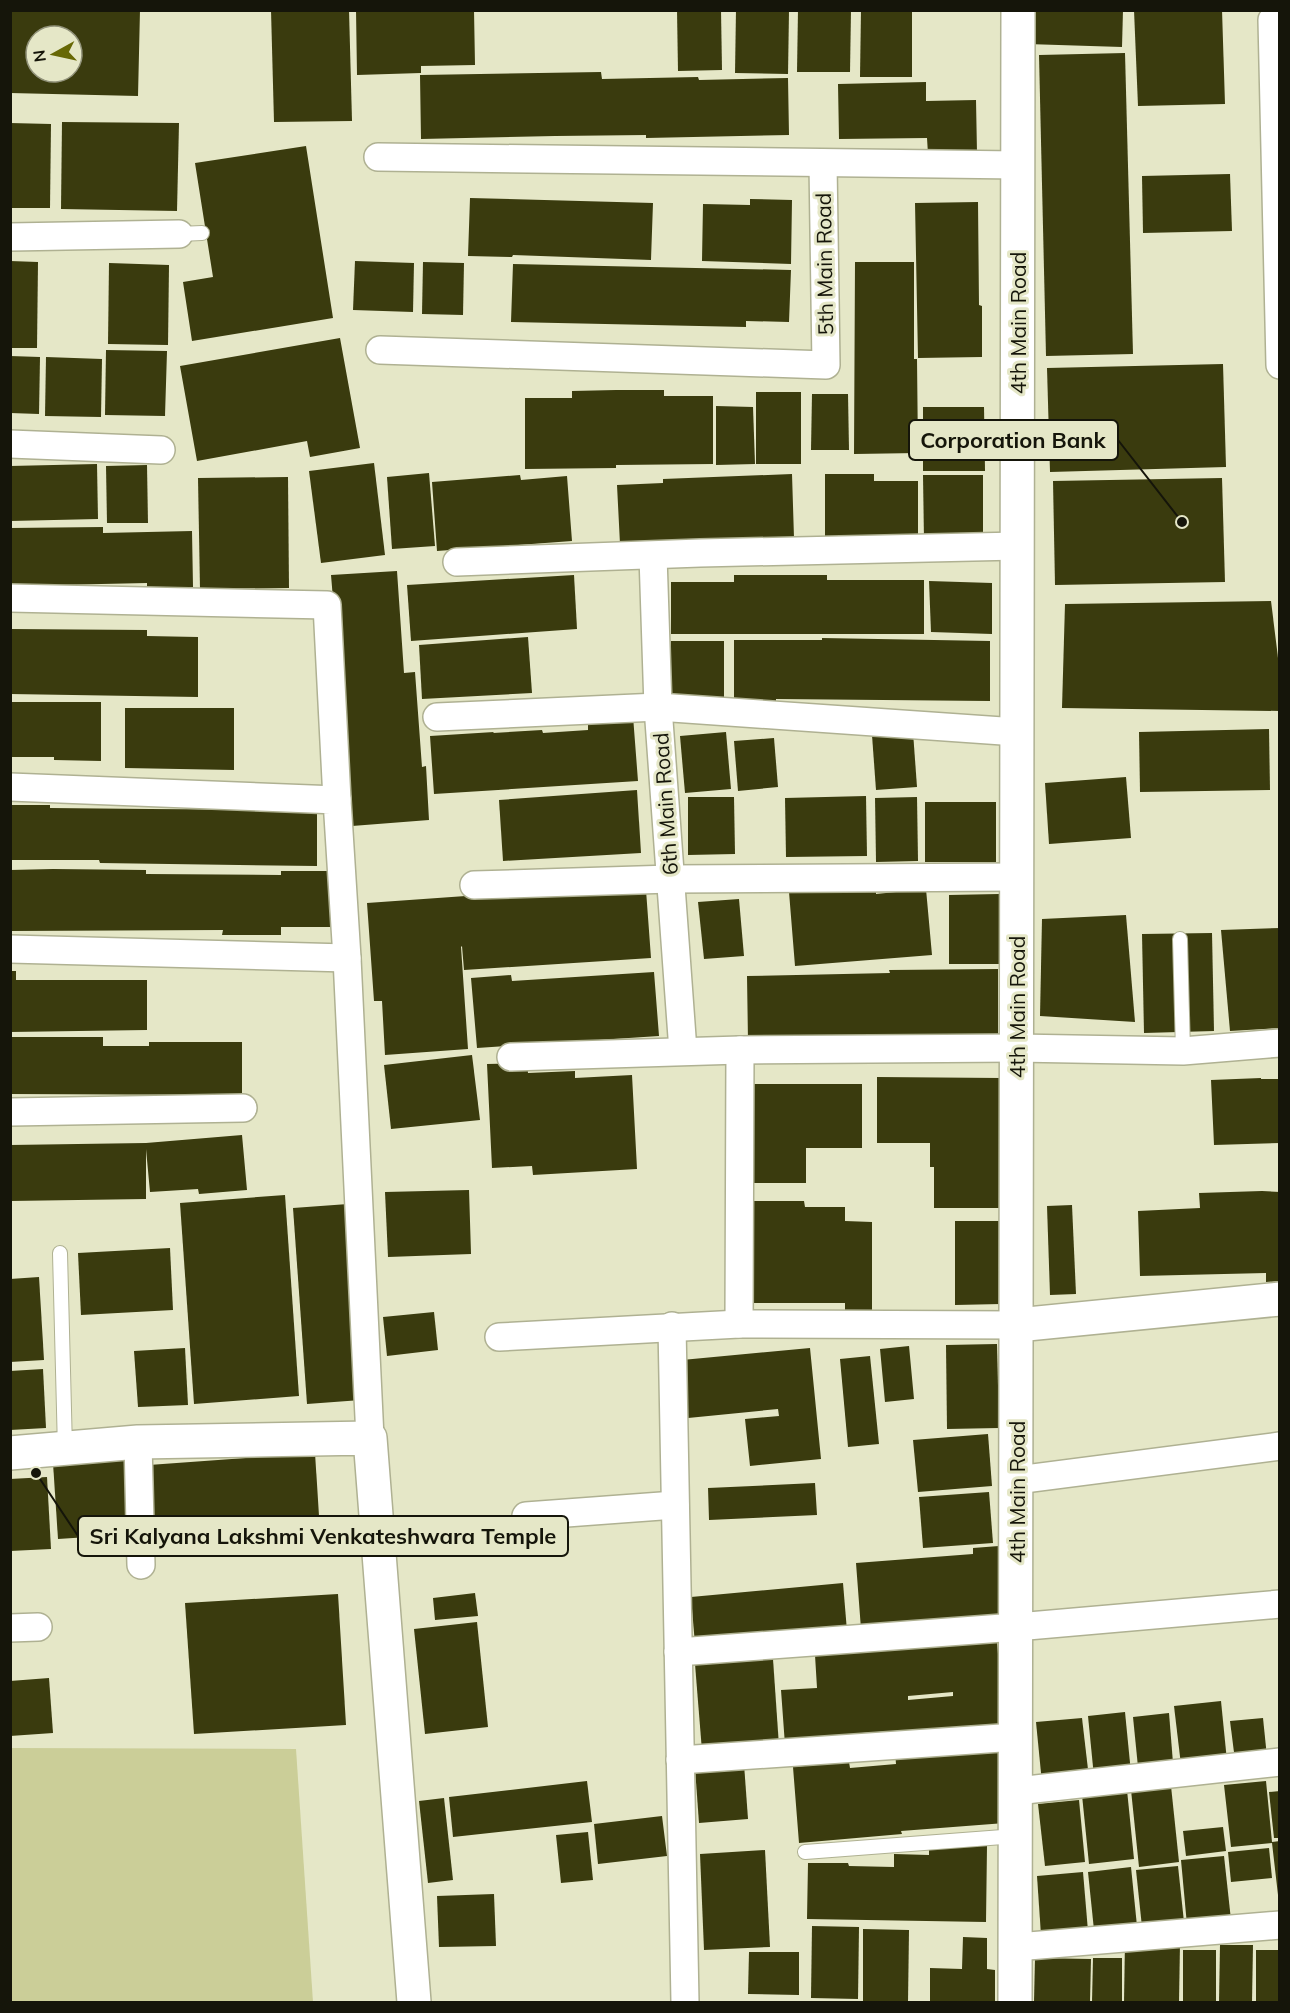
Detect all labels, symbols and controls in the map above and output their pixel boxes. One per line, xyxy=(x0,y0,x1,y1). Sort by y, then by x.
north arrow xyxy=(24,24,84,84)
text: N xyxy=(28,49,50,63)
street label: 5th Main Road xyxy=(810,192,838,336)
street label: 4th Main Road xyxy=(1005,252,1031,394)
callout: Corporation Bank xyxy=(909,420,1118,460)
text: Corporation Bank xyxy=(920,426,1107,454)
street label: 6th Main Road xyxy=(647,732,683,876)
street label: 4th Main Road xyxy=(1004,936,1030,1078)
street label: 4th Main Road xyxy=(1004,1421,1030,1563)
callout: Sri Kalyana Lakshmi Venkateshwara Temple xyxy=(78,1516,568,1556)
text: Sri Kalyana Lakshmi Venkateshwara Temple xyxy=(90,1522,556,1550)

